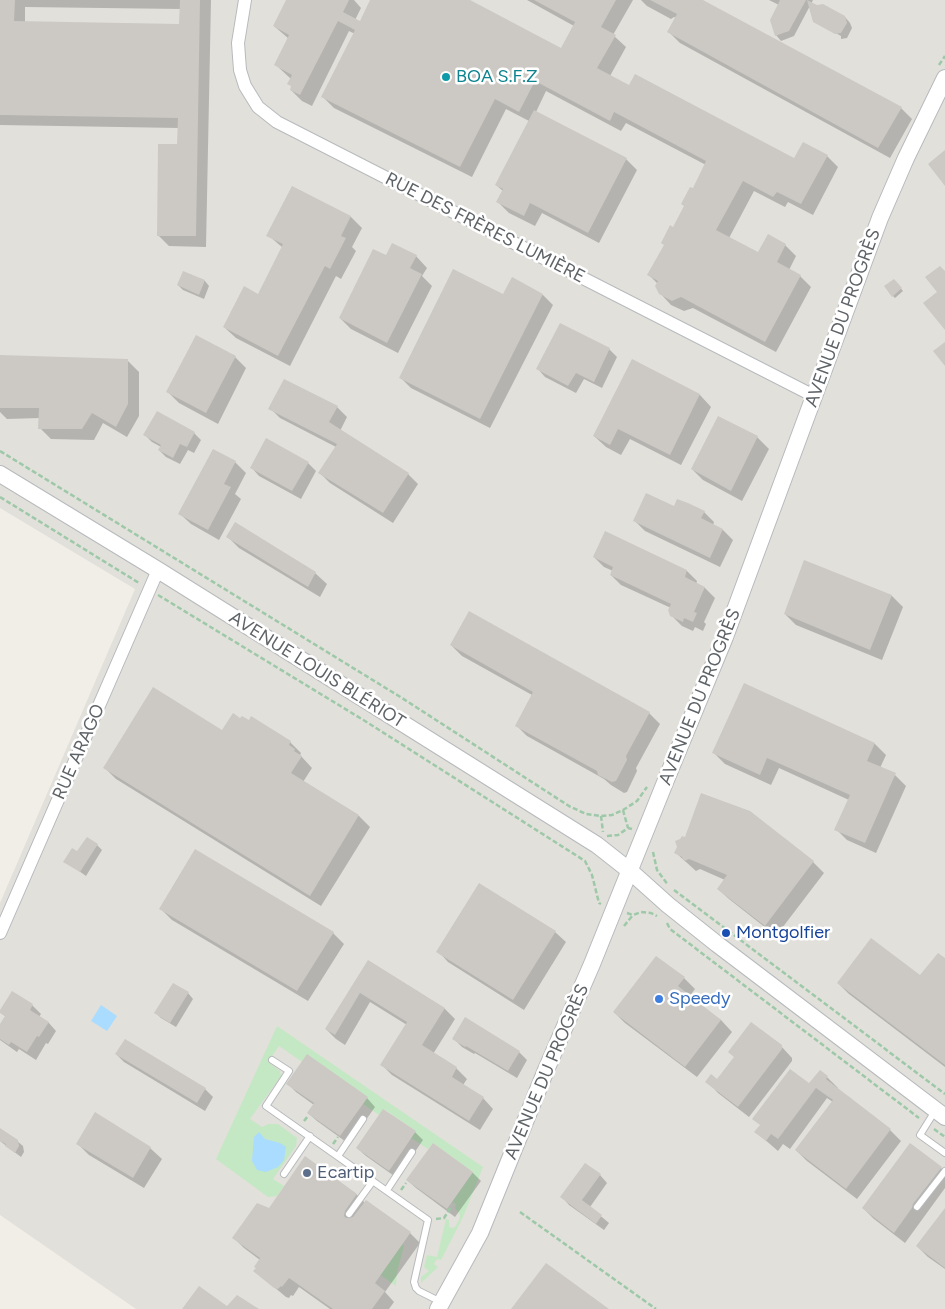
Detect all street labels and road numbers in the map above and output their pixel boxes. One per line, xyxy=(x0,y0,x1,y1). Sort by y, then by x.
street label: RUE DES FRÈRES LUMIÈRE xyxy=(381,168,589,288)
street label: AVENUE DU PROGRÈS xyxy=(801,226,885,410)
street label: AVENUE DU PROGRÈS xyxy=(655,606,745,788)
street label: AVENUE LOUIS BLÉRIOT xyxy=(225,607,409,733)
street label: RUE ARAGO xyxy=(48,701,110,803)
street label: AVENUE DU PROGRÈS xyxy=(500,981,594,1163)

